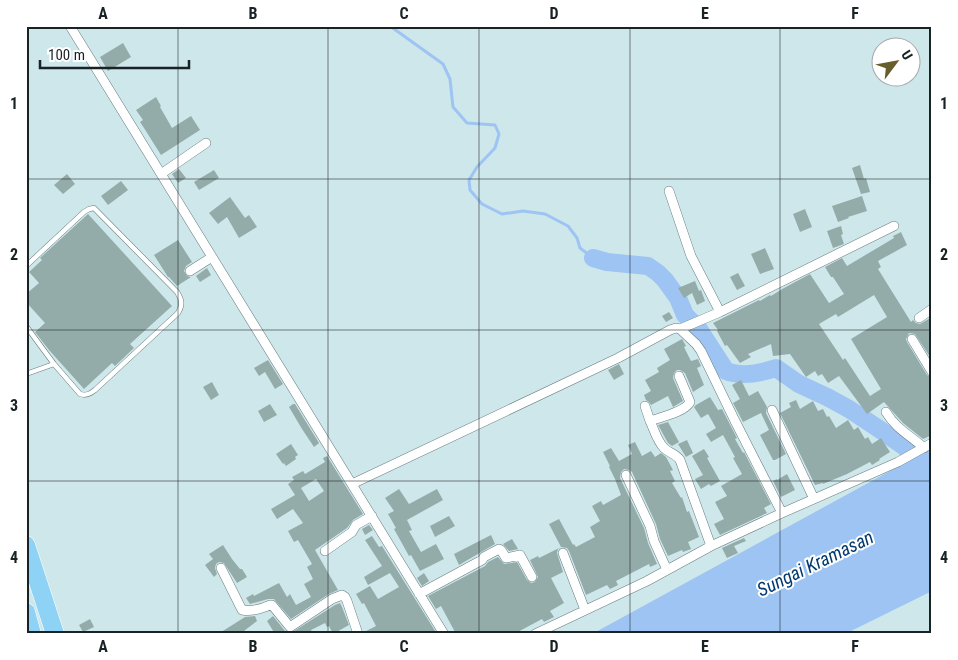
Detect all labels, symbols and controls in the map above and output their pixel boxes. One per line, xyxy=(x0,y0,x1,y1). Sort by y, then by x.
text: A xyxy=(98,4,108,23)
text: B xyxy=(249,4,258,23)
text: C xyxy=(399,4,409,23)
text: D xyxy=(549,4,559,23)
text: E xyxy=(701,4,709,23)
text: F xyxy=(851,4,859,23)
scale bar xyxy=(40,38,189,70)
north arrow xyxy=(870,38,920,88)
text: 100 m xyxy=(48,46,85,64)
text: U xyxy=(898,47,916,63)
text: 1 xyxy=(10,94,18,113)
text: 1 xyxy=(940,94,948,113)
text: 2 xyxy=(10,245,18,264)
text: 2 xyxy=(940,245,948,264)
text: 3 xyxy=(10,396,18,415)
text: 3 xyxy=(940,396,948,415)
water label: Sungai Kramasan xyxy=(753,525,877,602)
text: 4 xyxy=(10,548,18,567)
text: 4 xyxy=(940,548,948,567)
text: A xyxy=(98,637,108,656)
text: B xyxy=(249,637,258,656)
text: C xyxy=(399,637,409,656)
text: D xyxy=(549,637,559,656)
text: E xyxy=(701,637,709,656)
text: F xyxy=(851,637,859,656)

